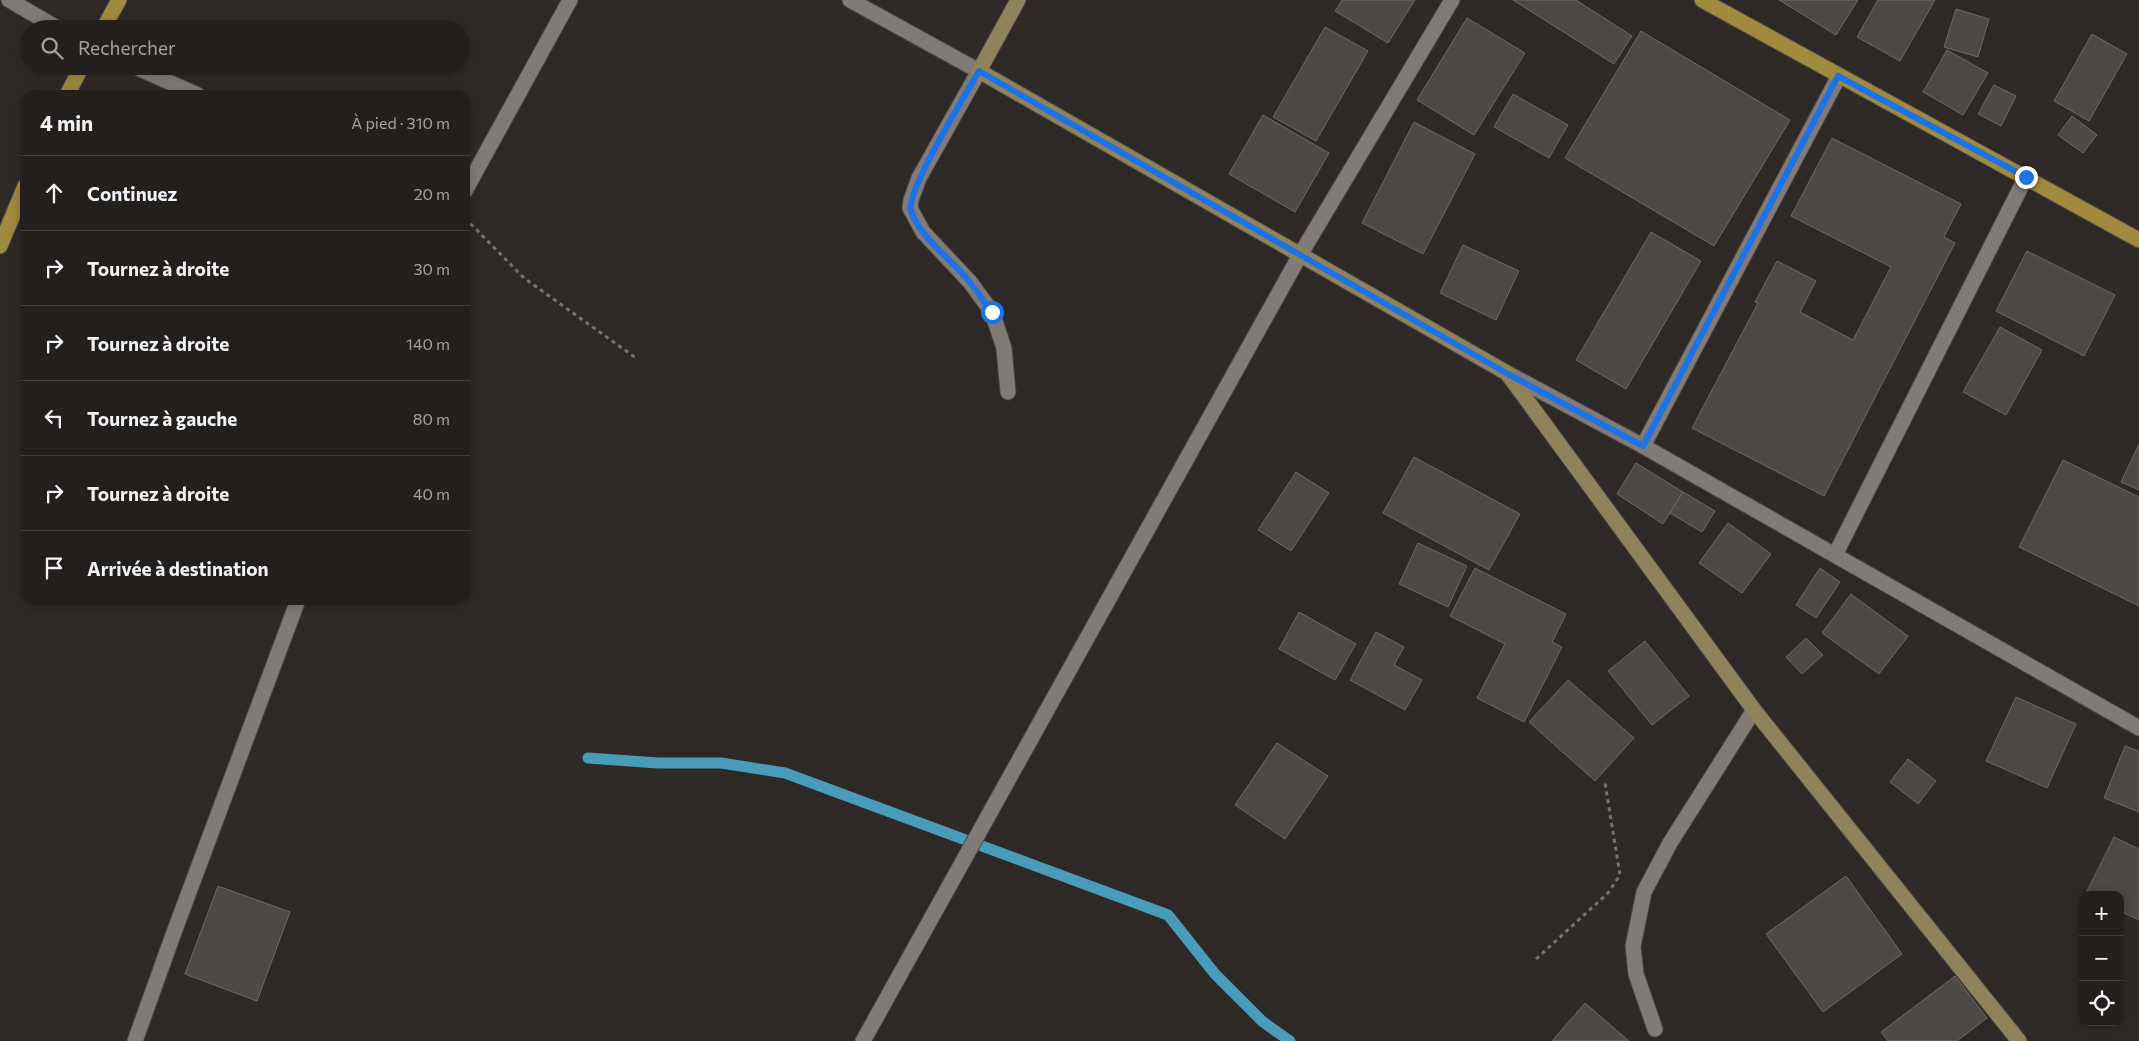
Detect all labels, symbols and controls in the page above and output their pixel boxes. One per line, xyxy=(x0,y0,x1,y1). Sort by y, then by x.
search box xyxy=(20,20,470,75)
icon: search xyxy=(38,34,66,62)
text: Rechercher xyxy=(78,36,176,59)
text: 4 min xyxy=(40,110,93,135)
text: À pied · 310 m xyxy=(351,113,450,132)
route end xyxy=(2015,166,2038,189)
icon: ahead xyxy=(40,179,68,207)
text: Continuez xyxy=(87,182,177,205)
text: 20 m xyxy=(414,184,450,203)
icon: right xyxy=(40,254,68,282)
text: Tournez à droite xyxy=(87,257,229,280)
text: 30 m xyxy=(413,259,450,278)
route start xyxy=(981,301,1004,324)
icon: right xyxy=(40,329,68,357)
text: Tournez à droite xyxy=(87,332,229,355)
text: 140 m xyxy=(406,334,450,353)
icon: left xyxy=(40,404,68,432)
text: Tournez à gauche xyxy=(87,407,237,430)
text: 80 m xyxy=(413,409,450,428)
icon: right xyxy=(40,479,68,507)
text: Tournez à droite xyxy=(87,482,229,505)
text: 40 m xyxy=(413,484,450,503)
icon: arrive xyxy=(40,554,68,582)
text: Arrivée à destination xyxy=(87,557,269,580)
map controls xyxy=(2079,891,2124,1026)
button: + xyxy=(2079,891,2124,936)
button: − xyxy=(2079,936,2124,981)
button: locate xyxy=(2079,981,2124,1026)

